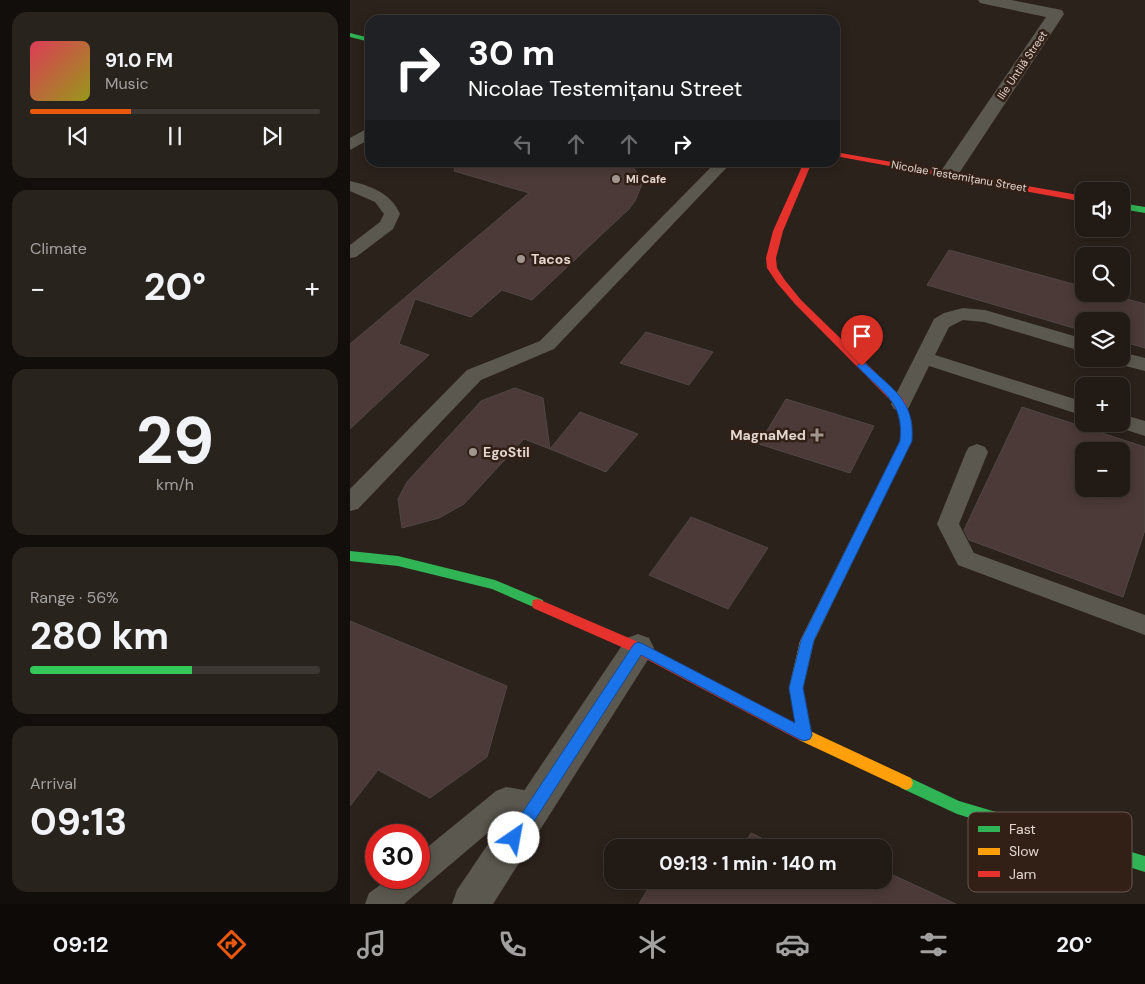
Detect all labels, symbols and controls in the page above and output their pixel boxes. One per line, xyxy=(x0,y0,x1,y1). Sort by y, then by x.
street label: Ilie Untilă Street xyxy=(994,28,1050,102)
text: 30 m xyxy=(468,30,555,76)
icon: right xyxy=(385,35,450,100)
text: 91.0 FM xyxy=(105,48,173,73)
text: Music xyxy=(105,73,149,94)
text: Nicolae Testemițanu Street xyxy=(468,74,742,103)
icon: previous xyxy=(64,122,92,150)
icon: pause xyxy=(161,122,189,150)
icon: next xyxy=(258,122,286,150)
icon: left xyxy=(509,130,537,158)
icon: ahead xyxy=(562,130,590,158)
icon: ahead xyxy=(615,130,643,158)
icon: right xyxy=(668,130,696,158)
street label: Nicolae Testemițanu Street xyxy=(890,157,1028,195)
place label: Mi Cafe xyxy=(626,172,667,186)
marker: Mi Cafe xyxy=(610,173,622,185)
map controls xyxy=(1075,182,1130,497)
button: sound xyxy=(1075,182,1130,237)
text: Climate xyxy=(30,238,87,259)
button: search xyxy=(1075,247,1130,302)
place label: Tacos xyxy=(531,250,571,268)
marker: Tacos xyxy=(515,253,527,265)
text: 20° xyxy=(144,262,206,312)
text: − xyxy=(30,270,45,307)
text: + xyxy=(305,270,320,307)
button: layers xyxy=(1075,312,1130,367)
pin xyxy=(841,315,883,366)
icon: arrive xyxy=(848,322,876,350)
button: + xyxy=(1075,377,1130,432)
text: 29 xyxy=(136,399,214,483)
place label: MagnaMed xyxy=(730,426,806,444)
marker: MagnaMed xyxy=(810,428,824,442)
button: − xyxy=(1075,442,1130,497)
place label: EgoStil xyxy=(483,443,530,461)
marker: EgoStil xyxy=(467,446,479,458)
text: km/h xyxy=(156,474,194,495)
text: Range · 56% xyxy=(30,587,119,608)
text: 280 km xyxy=(30,611,169,661)
text: Arrival xyxy=(30,773,77,794)
text: 09:13 xyxy=(30,797,127,847)
position arrow xyxy=(487,811,539,863)
legend xyxy=(968,812,1132,892)
text: Fast xyxy=(1009,820,1036,838)
speed limit sign: 30 xyxy=(365,824,430,889)
text: Slow xyxy=(1009,842,1039,860)
text: 09:13 · 1 min · 140 m xyxy=(659,851,837,876)
text: Jam xyxy=(1009,865,1036,883)
icon: directions xyxy=(214,927,249,962)
icon: music xyxy=(354,927,389,962)
icon: phone xyxy=(495,927,530,962)
icon: climate xyxy=(635,927,670,962)
icon: car xyxy=(775,927,810,962)
icon: filters xyxy=(916,927,951,962)
text: 09:12 xyxy=(53,930,108,959)
text: 20° xyxy=(1056,930,1092,959)

